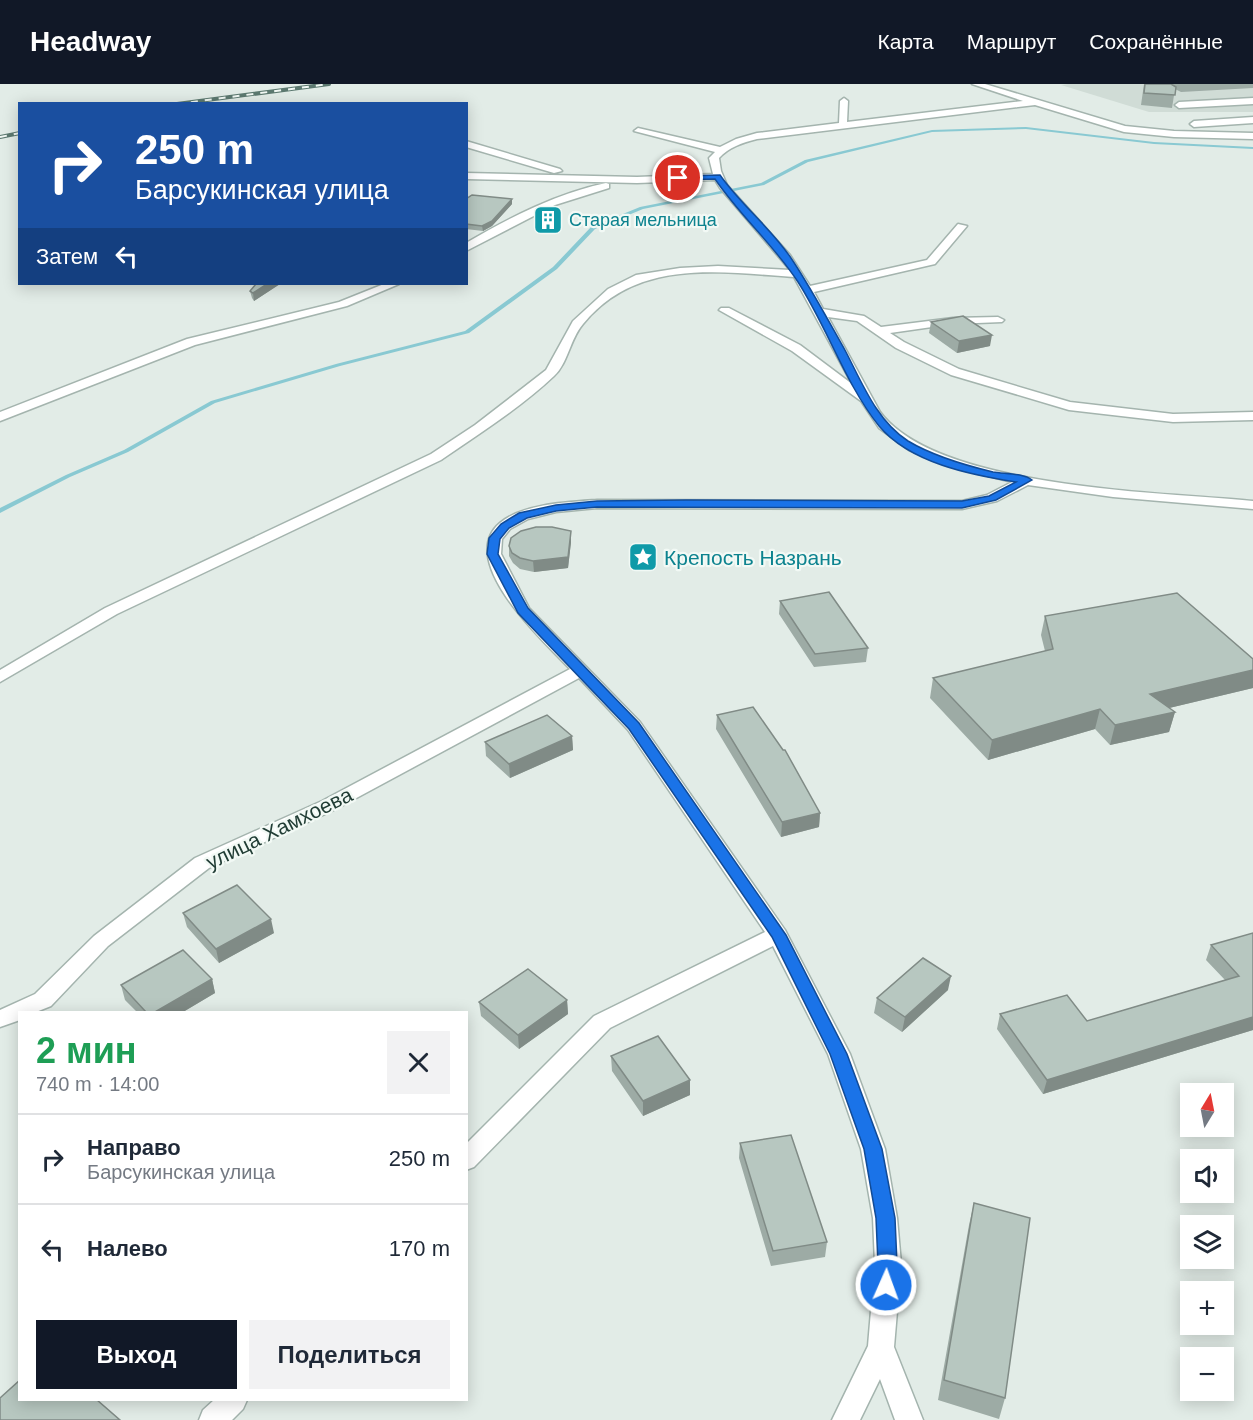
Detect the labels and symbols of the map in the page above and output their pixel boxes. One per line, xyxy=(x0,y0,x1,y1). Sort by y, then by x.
pin xyxy=(652,152,703,203)
building icon: Старая мельница xyxy=(532,204,564,236)
place label: Старая мельница xyxy=(569,210,718,230)
place icon: Крепость Назрань xyxy=(627,541,659,573)
place label: Крепость Назрань xyxy=(664,546,842,569)
street label: улица Хамхоева xyxy=(202,782,356,873)
north arrow xyxy=(1180,1083,1234,1137)
position arrow xyxy=(854,1253,918,1317)

